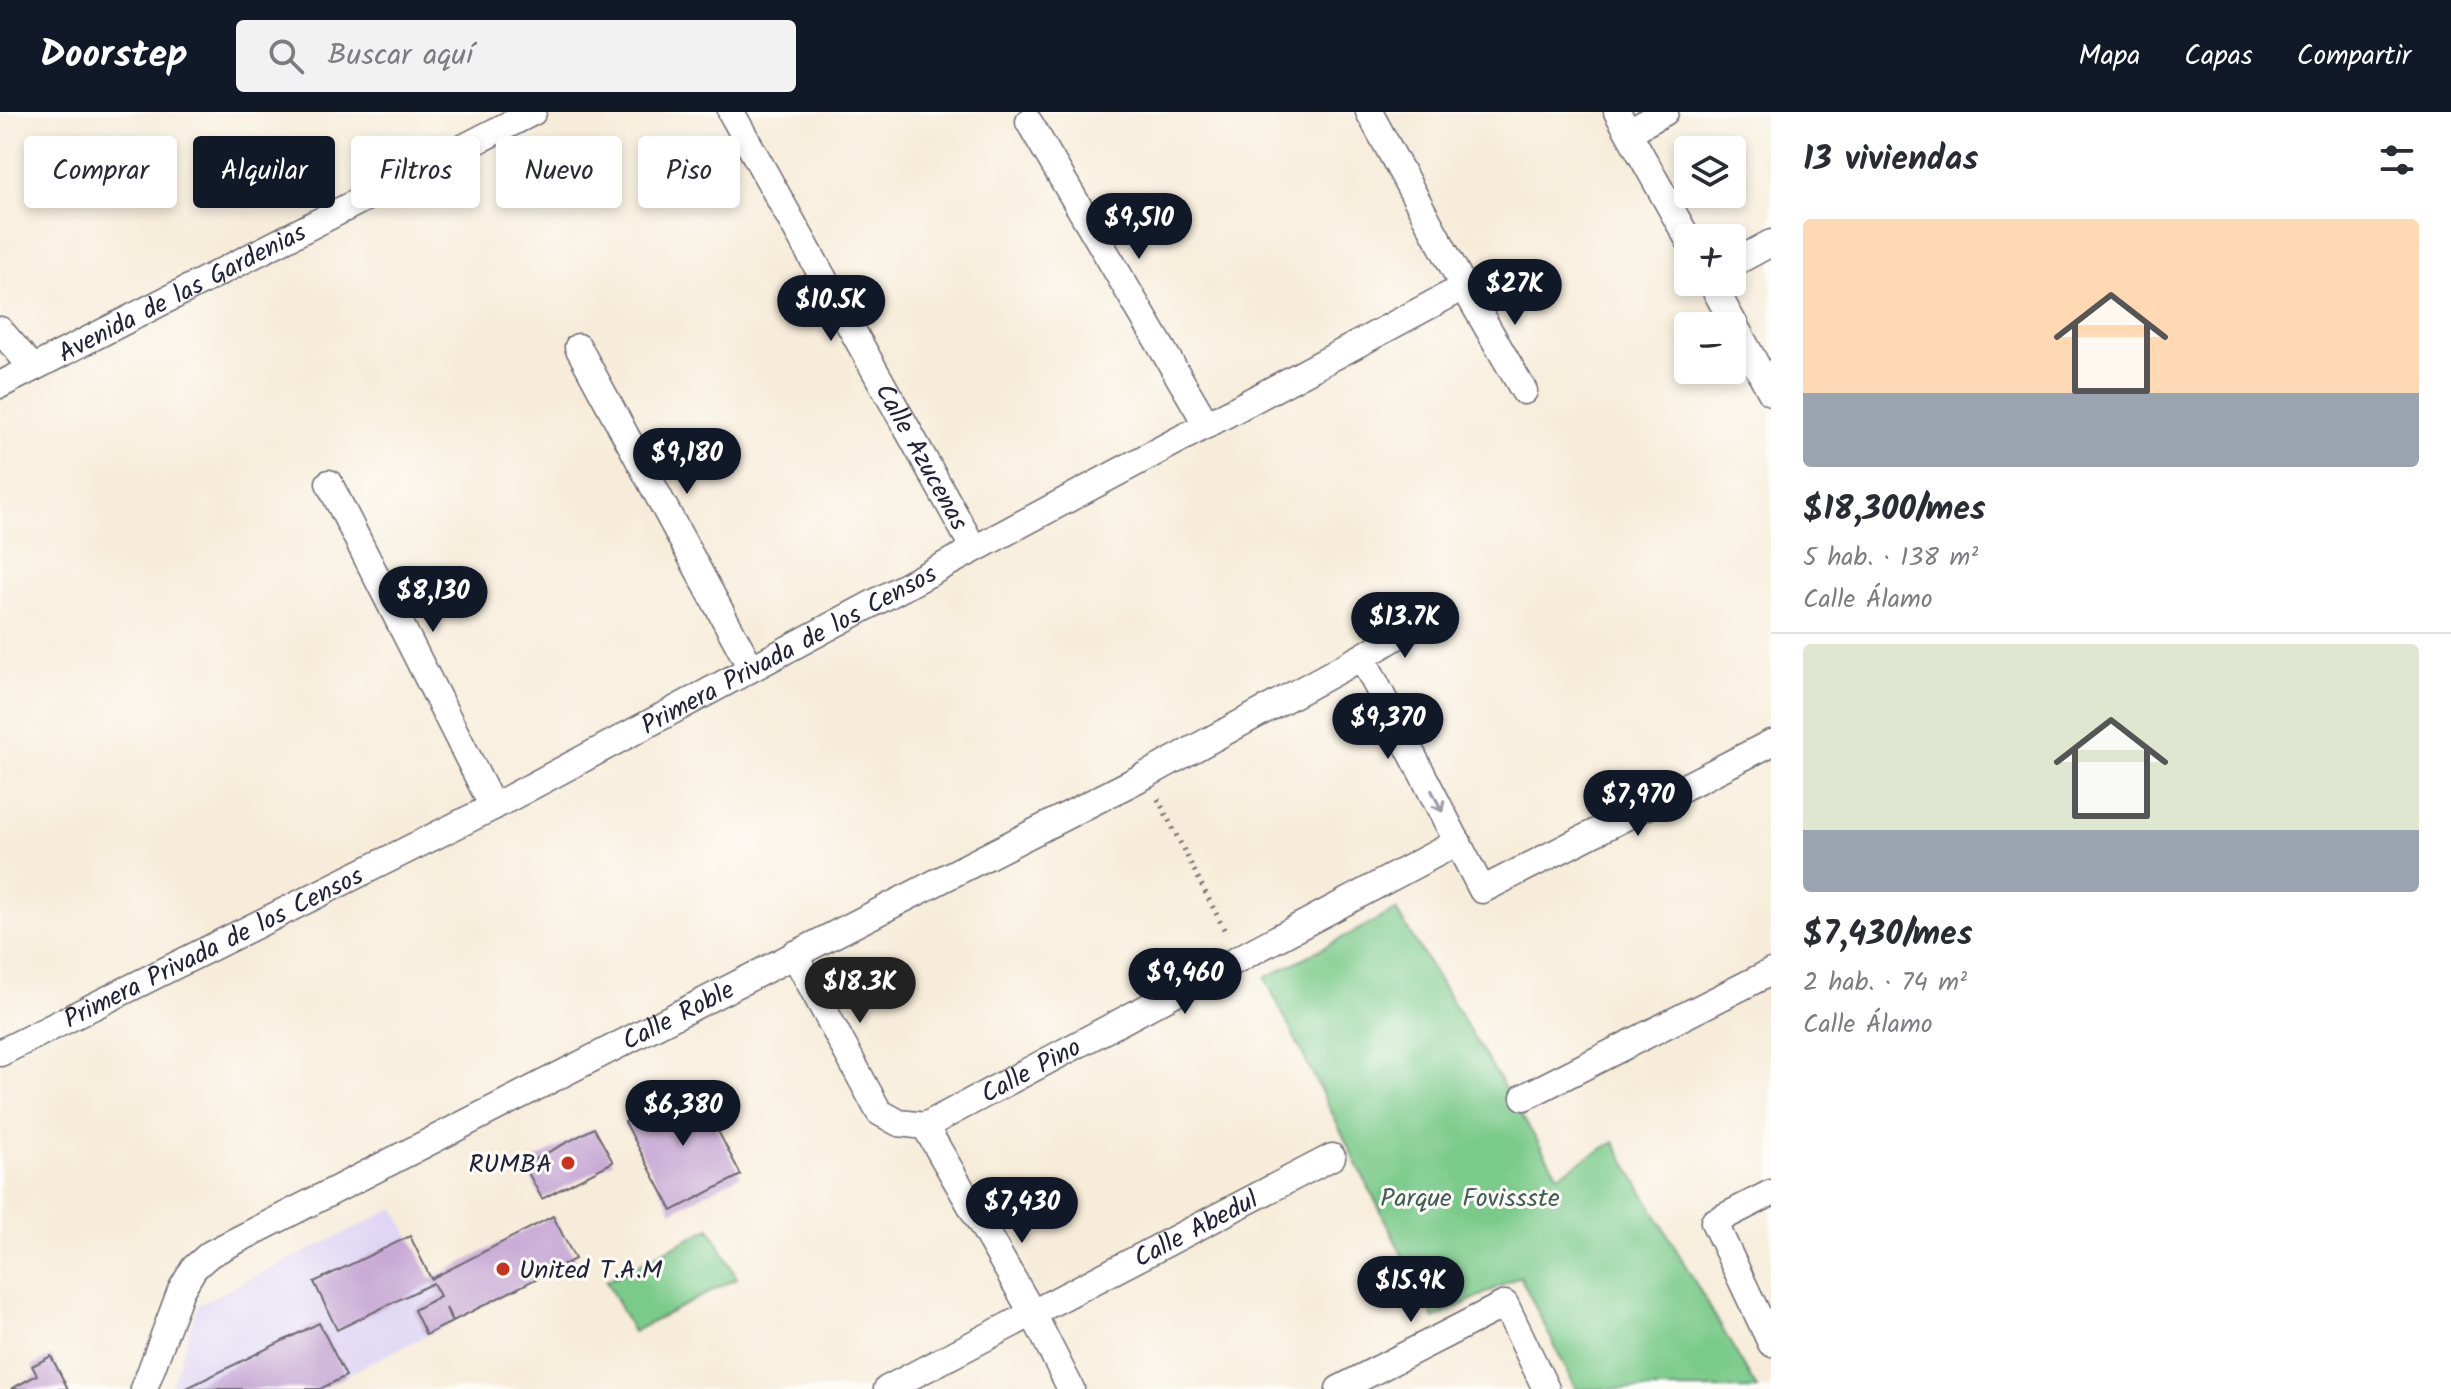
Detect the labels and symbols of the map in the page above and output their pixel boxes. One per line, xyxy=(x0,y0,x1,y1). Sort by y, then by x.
pin: $9,510 xyxy=(1074,193,1204,261)
street label: Avenida de las Gardenias xyxy=(51,213,314,375)
pin: $27K xyxy=(1468,259,1562,327)
pin: $10.5K xyxy=(766,275,896,343)
street label: Calle Azucenas xyxy=(863,376,979,539)
pin: $9,180 xyxy=(622,428,752,496)
street label: Primera Privada de los Censos xyxy=(634,554,945,747)
pin: $8,130 xyxy=(368,566,498,634)
pin: $13.7K xyxy=(1340,592,1470,660)
pin: $9,370 xyxy=(1323,693,1453,761)
pin: $7,970 xyxy=(1573,770,1703,838)
one-way arrow xyxy=(1429,788,1445,812)
street label: Primera Privada de los Censos xyxy=(57,856,371,1041)
pin: $9,460 xyxy=(1120,948,1250,1016)
pin: $18.3K xyxy=(795,957,925,1025)
street label: Calle Roble xyxy=(615,970,743,1063)
street label: Calle Pino xyxy=(974,1027,1089,1116)
pin: $6,380 xyxy=(618,1080,748,1148)
place label: RUMBA xyxy=(468,1144,552,1186)
marker: RUMBA xyxy=(559,1154,577,1172)
pin: $7,430 xyxy=(957,1177,1087,1245)
park label: Parque Fovissste xyxy=(1380,1178,1560,1220)
street label: Calle Abedul xyxy=(1127,1180,1266,1280)
place label: United T.A.M xyxy=(519,1250,663,1292)
pin: $15.9K xyxy=(1346,1256,1476,1324)
marker: United T.A.M xyxy=(494,1260,512,1278)

